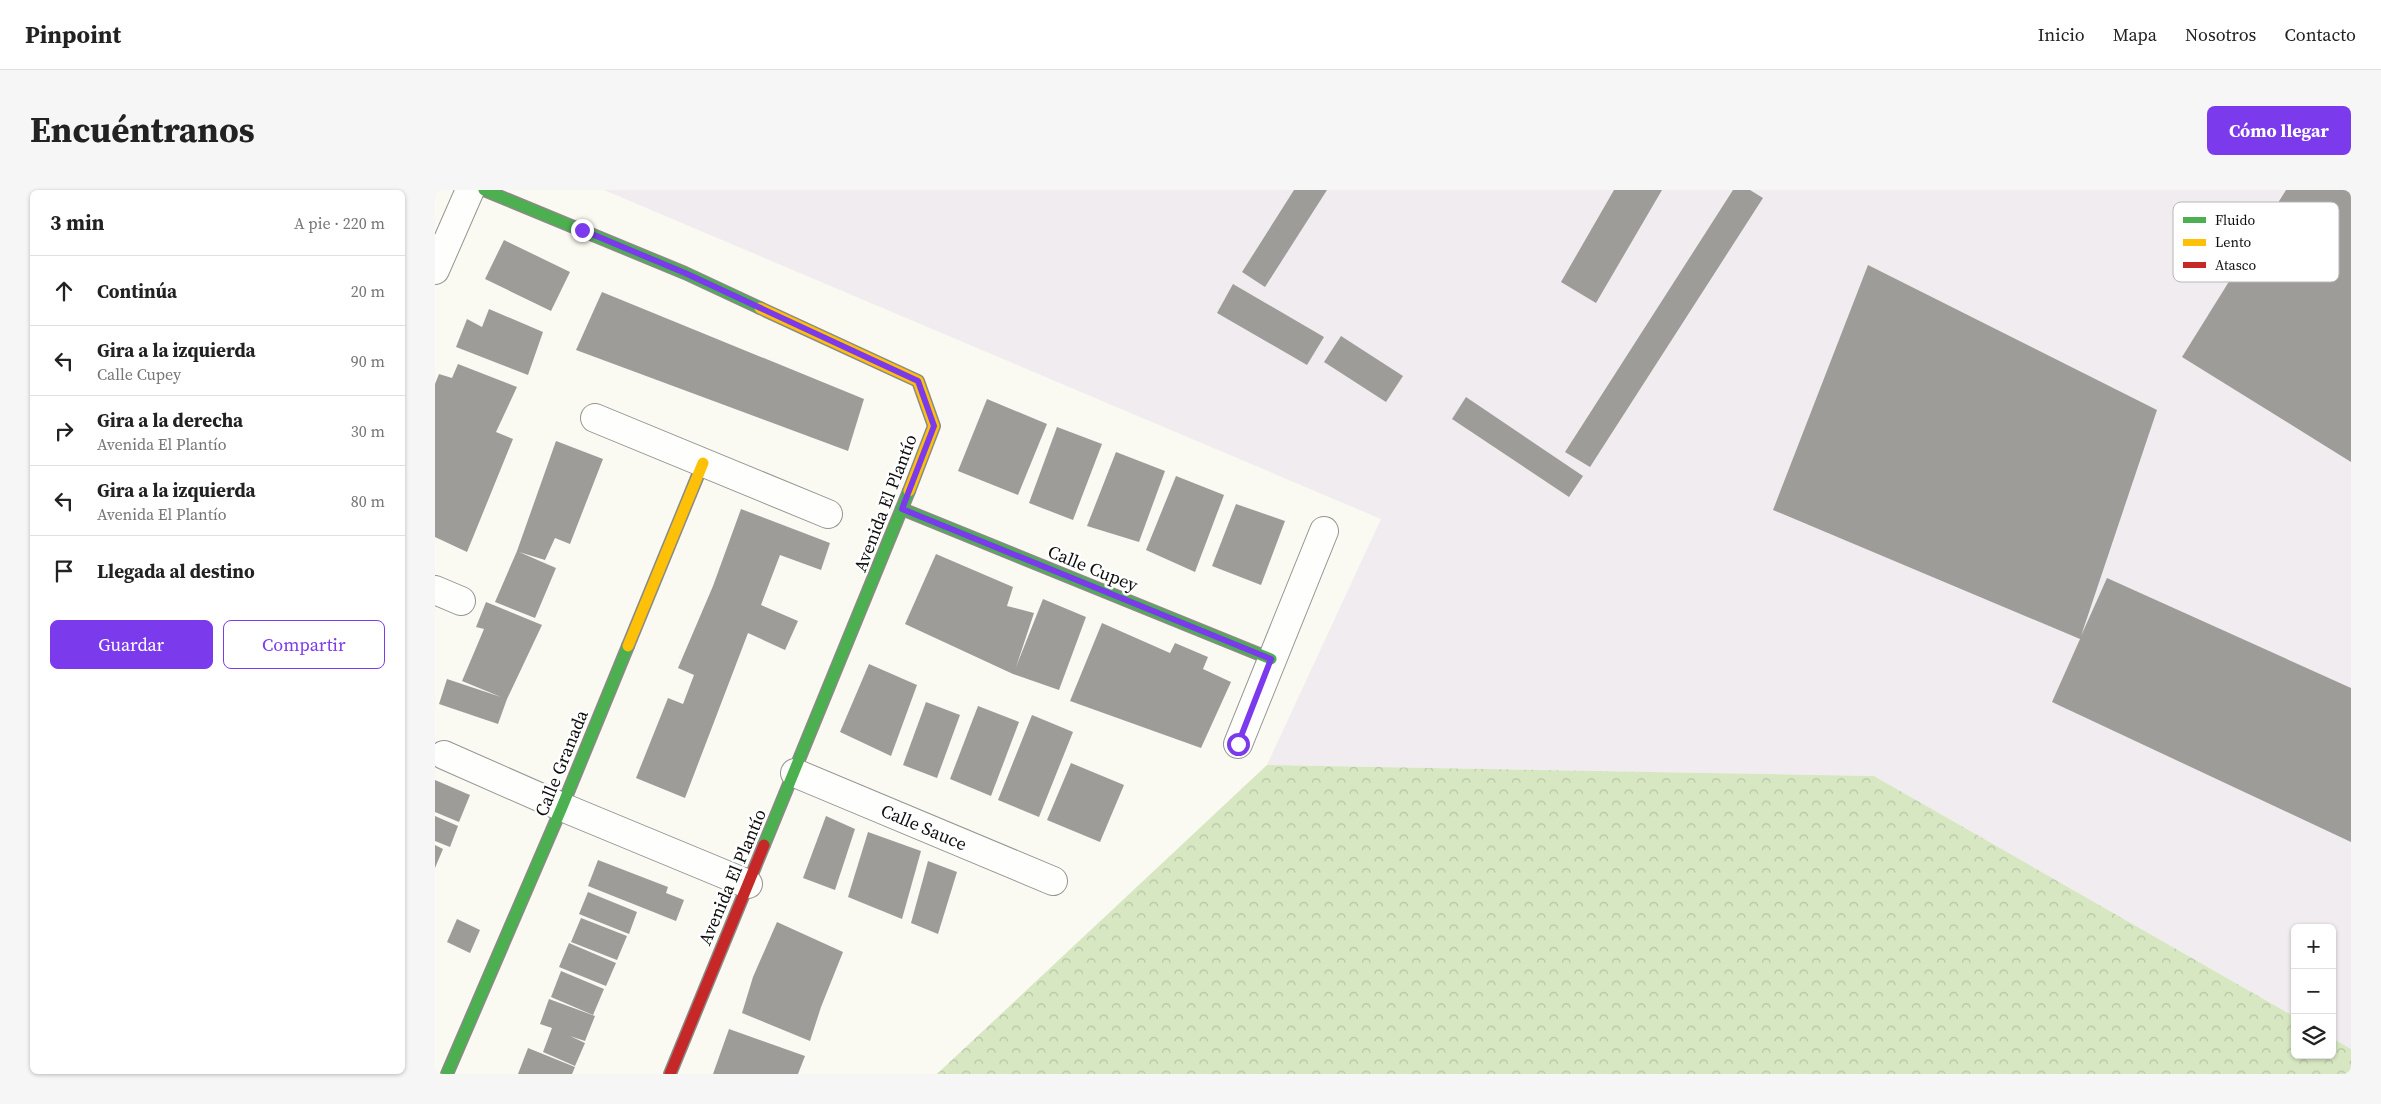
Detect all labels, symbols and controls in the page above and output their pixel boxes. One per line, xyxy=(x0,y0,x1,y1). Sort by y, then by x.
text: Pinpoint xyxy=(25,18,121,51)
text: Inicio xyxy=(2038,22,2085,47)
text: Mapa xyxy=(2113,22,2157,47)
text: Nosotros xyxy=(2185,22,2256,47)
text: Contacto xyxy=(2284,22,2356,47)
text: Encuéntranos xyxy=(30,106,255,154)
button: Cómo llegar xyxy=(2207,106,2351,155)
legend xyxy=(2173,202,2339,282)
text: 3 min xyxy=(50,208,105,237)
text: Fluido xyxy=(2215,210,2255,230)
text: A pie · 220 m xyxy=(294,212,385,234)
route end xyxy=(571,219,594,242)
text: Lento xyxy=(2215,232,2251,252)
text: Atasco xyxy=(2215,255,2257,275)
icon: ahead xyxy=(50,277,78,305)
text: Continúa xyxy=(97,278,177,304)
text: 20 m xyxy=(351,280,385,302)
text: Gira a la izquierda xyxy=(97,337,256,363)
icon: left xyxy=(50,347,78,375)
text: 90 m xyxy=(351,350,385,372)
text: Calle Cupey xyxy=(97,363,181,385)
text: Gira a la derecha xyxy=(97,407,243,433)
icon: right xyxy=(50,417,78,445)
text: 30 m xyxy=(351,420,385,442)
street label: Avenida El Plantío xyxy=(847,430,923,575)
text: Avenida El Plantío xyxy=(97,433,226,455)
text: Gira a la izquierda xyxy=(97,477,256,503)
icon: left xyxy=(50,487,78,515)
text: 80 m xyxy=(351,490,385,512)
text: Avenida El Plantío xyxy=(97,503,226,525)
street label: Calle Cupey xyxy=(1044,539,1142,598)
icon: arrive xyxy=(50,557,78,585)
text: Llegada al destino xyxy=(97,558,255,584)
button: Guardar xyxy=(50,620,213,669)
button: Compartir xyxy=(223,620,385,669)
street label: Calle Granada xyxy=(528,705,594,820)
route start xyxy=(1227,733,1250,756)
street label: Calle Sauce xyxy=(877,798,971,856)
street label: Avenida El Plantío xyxy=(692,805,772,949)
map controls xyxy=(2291,924,2336,1059)
button: + xyxy=(2291,924,2336,969)
button: − xyxy=(2291,969,2336,1014)
button: layers xyxy=(2291,1014,2336,1059)

